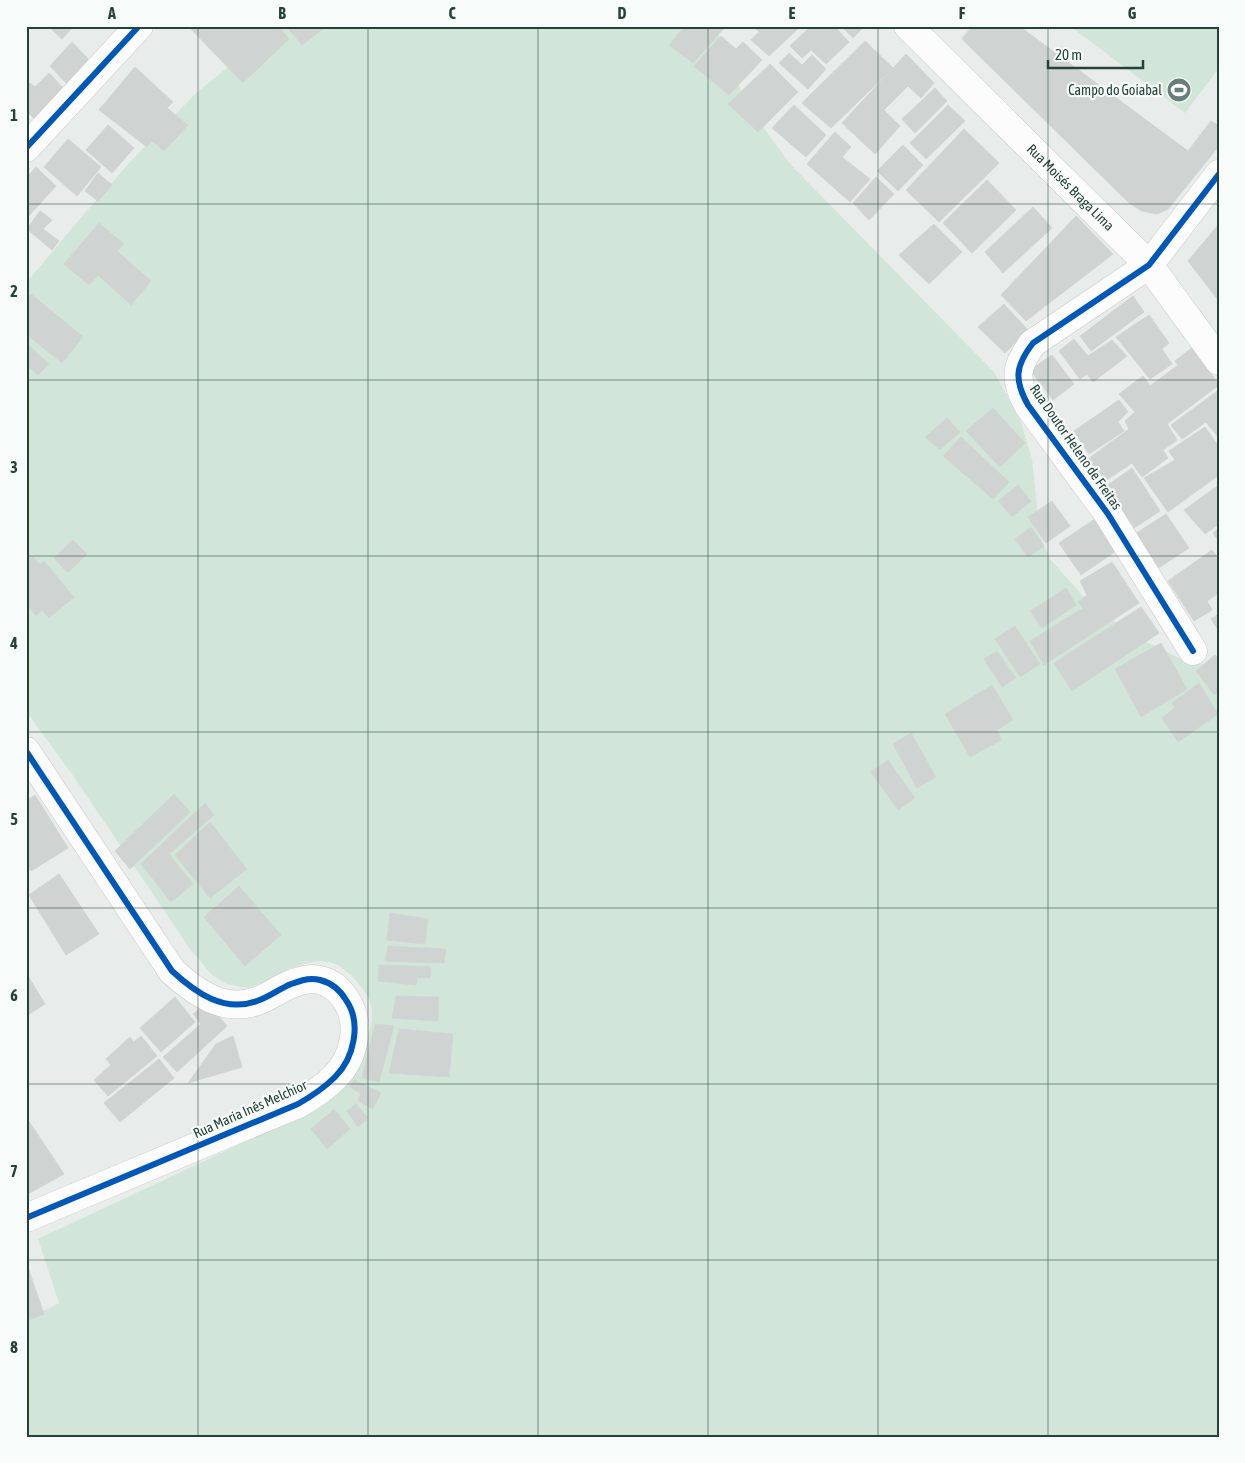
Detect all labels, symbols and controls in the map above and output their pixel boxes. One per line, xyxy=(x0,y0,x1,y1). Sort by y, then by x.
text: A xyxy=(107,4,116,22)
text: B xyxy=(278,4,286,22)
text: C xyxy=(448,4,456,22)
text: D xyxy=(618,4,627,22)
text: E xyxy=(789,4,796,22)
text: F xyxy=(959,4,966,22)
text: G xyxy=(1128,4,1137,22)
scale bar xyxy=(1048,38,1142,70)
text: 20 m xyxy=(1055,46,1082,63)
sports icon: Campo do Goiabal xyxy=(1166,77,1192,103)
place label: Campo do Goiabal xyxy=(1068,82,1162,98)
text: 1 xyxy=(10,106,18,124)
street label: Rua Moisés Braga Lima xyxy=(1024,141,1117,234)
text: 2 xyxy=(10,282,18,300)
street label: Rua Doutor Heleno de Freitas xyxy=(1027,381,1125,513)
text: 3 xyxy=(10,458,18,476)
text: 4 xyxy=(9,634,18,652)
text: 5 xyxy=(10,810,18,828)
text: 6 xyxy=(10,986,18,1004)
street label: Rua Maria Inês Melchior xyxy=(191,1076,310,1141)
text: 7 xyxy=(10,1162,18,1180)
text: 8 xyxy=(10,1338,18,1356)

